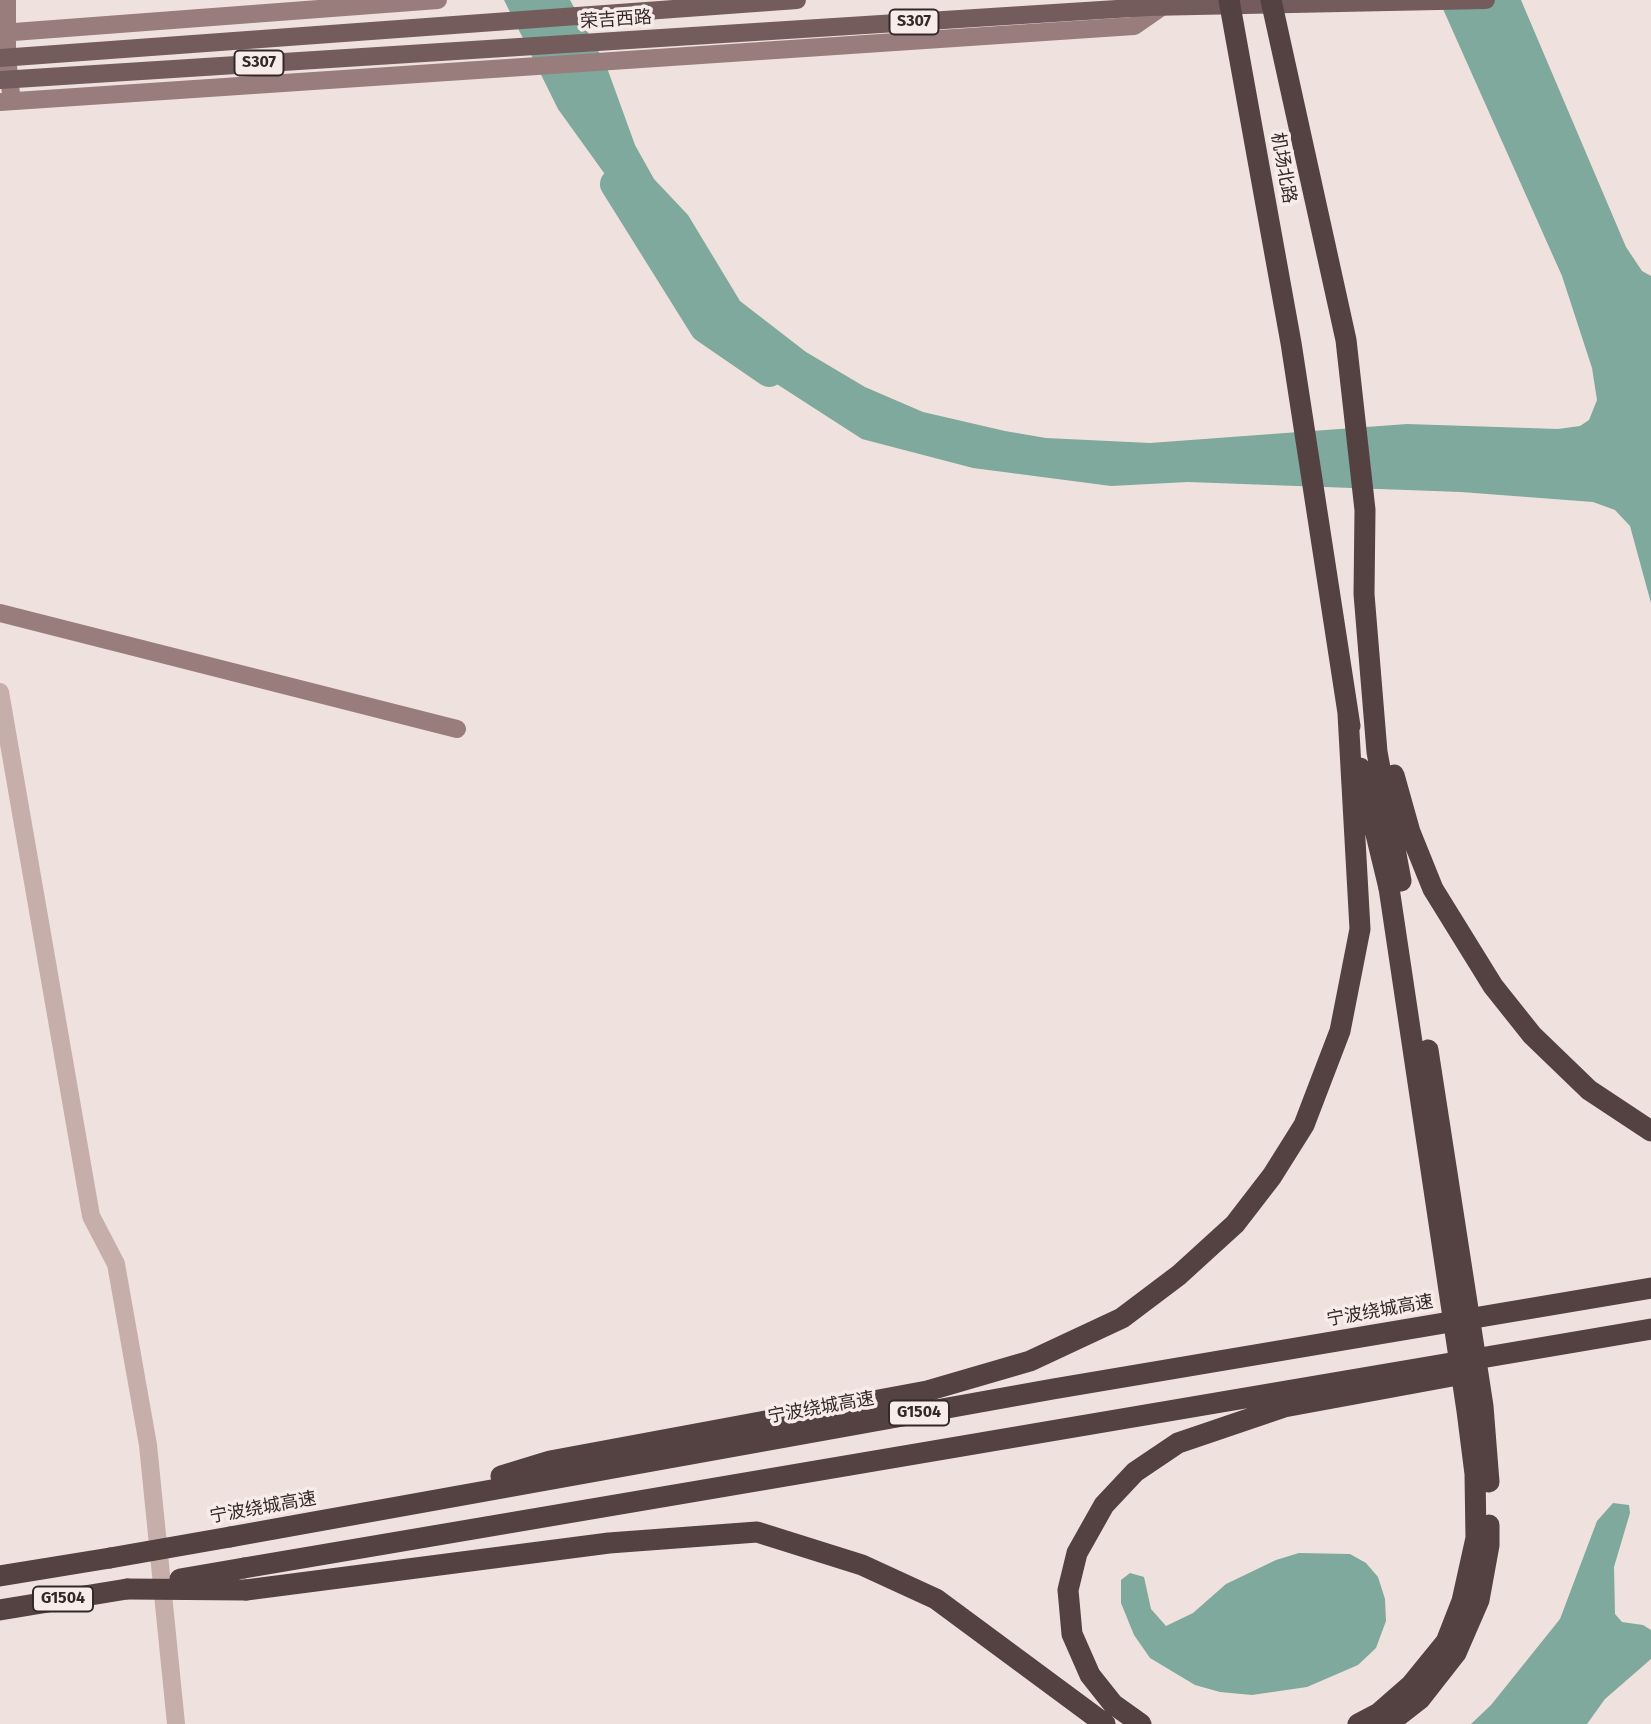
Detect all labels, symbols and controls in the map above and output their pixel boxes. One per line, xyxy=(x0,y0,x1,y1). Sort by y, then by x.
street label: 荣吉西路 xyxy=(579,7,653,33)
road number: S307 xyxy=(890,10,939,34)
road number: S307 xyxy=(234,50,284,76)
street label: 机场北路 xyxy=(1266,131,1300,205)
street label: 宁波绕城高速 xyxy=(1325,1291,1435,1331)
street label: 宁波绕城高速 xyxy=(766,1388,876,1428)
road number: G1504 xyxy=(889,1400,949,1426)
street label: 宁波绕城高速 xyxy=(208,1488,318,1528)
road number: G1504 xyxy=(33,1586,93,1611)

